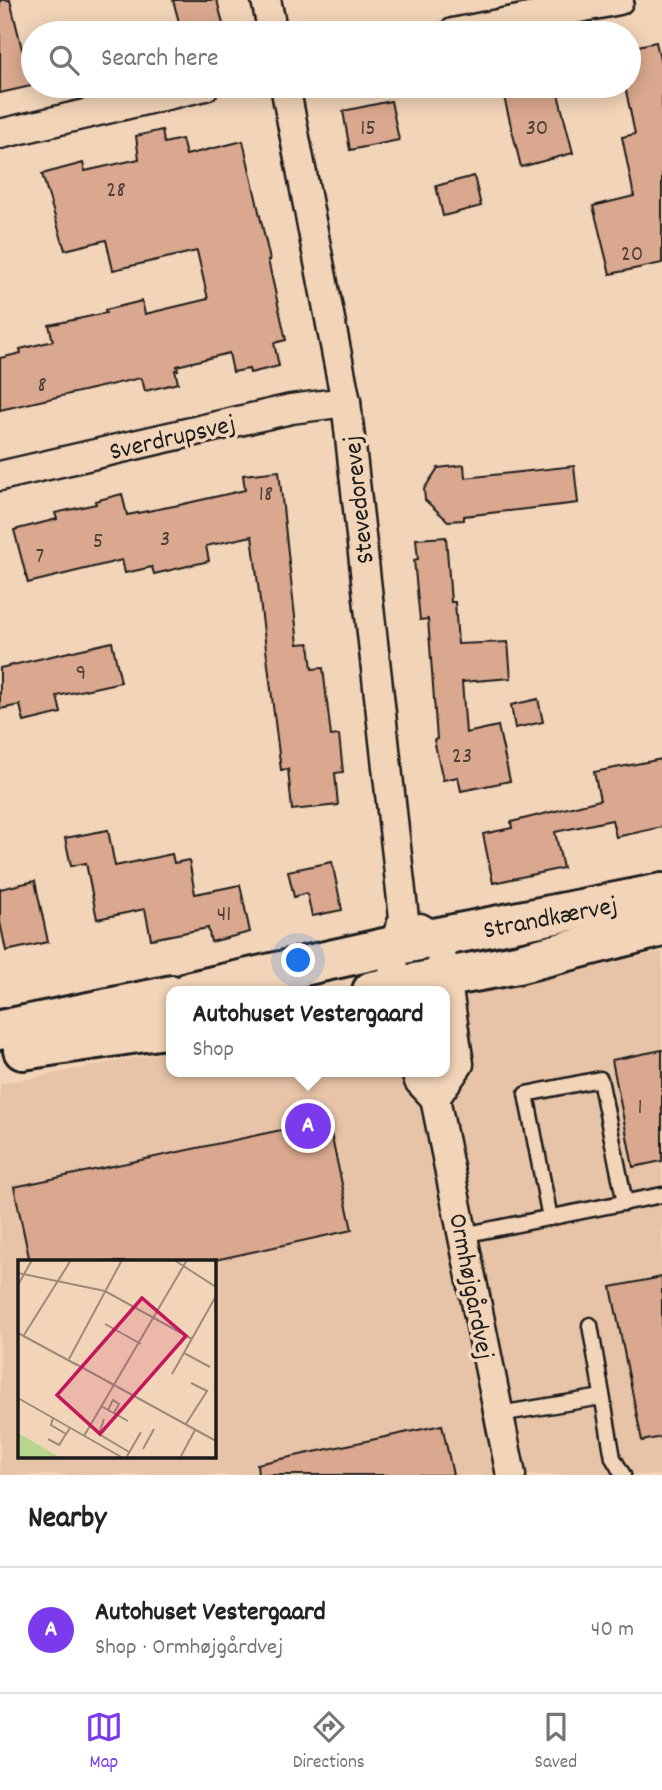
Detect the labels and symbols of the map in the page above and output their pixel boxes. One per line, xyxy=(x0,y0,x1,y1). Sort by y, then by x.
house number: 15 xyxy=(360,113,376,146)
house number: 30 xyxy=(526,113,548,146)
house number: 28 xyxy=(106,175,126,208)
house number: 20 xyxy=(621,239,643,272)
house number: 8 xyxy=(37,370,47,403)
street label: Sverdrupsvej xyxy=(106,407,240,472)
street label: Stevedorevej xyxy=(335,434,386,566)
house number: 18 xyxy=(259,479,273,512)
house number: 3 xyxy=(160,524,170,557)
house number: 5 xyxy=(93,526,103,559)
house number: 7 xyxy=(36,541,44,574)
house number: 9 xyxy=(76,658,86,691)
house number: 23 xyxy=(452,741,472,774)
street label: Strandkærvej xyxy=(480,888,621,951)
house number: 41 xyxy=(217,899,231,932)
your location xyxy=(281,943,315,977)
house number: 1 xyxy=(637,1092,643,1125)
pin: A xyxy=(285,1100,331,1152)
street label: Ormhøjgårdvej xyxy=(437,1210,502,1363)
inset map xyxy=(18,1260,215,1458)

